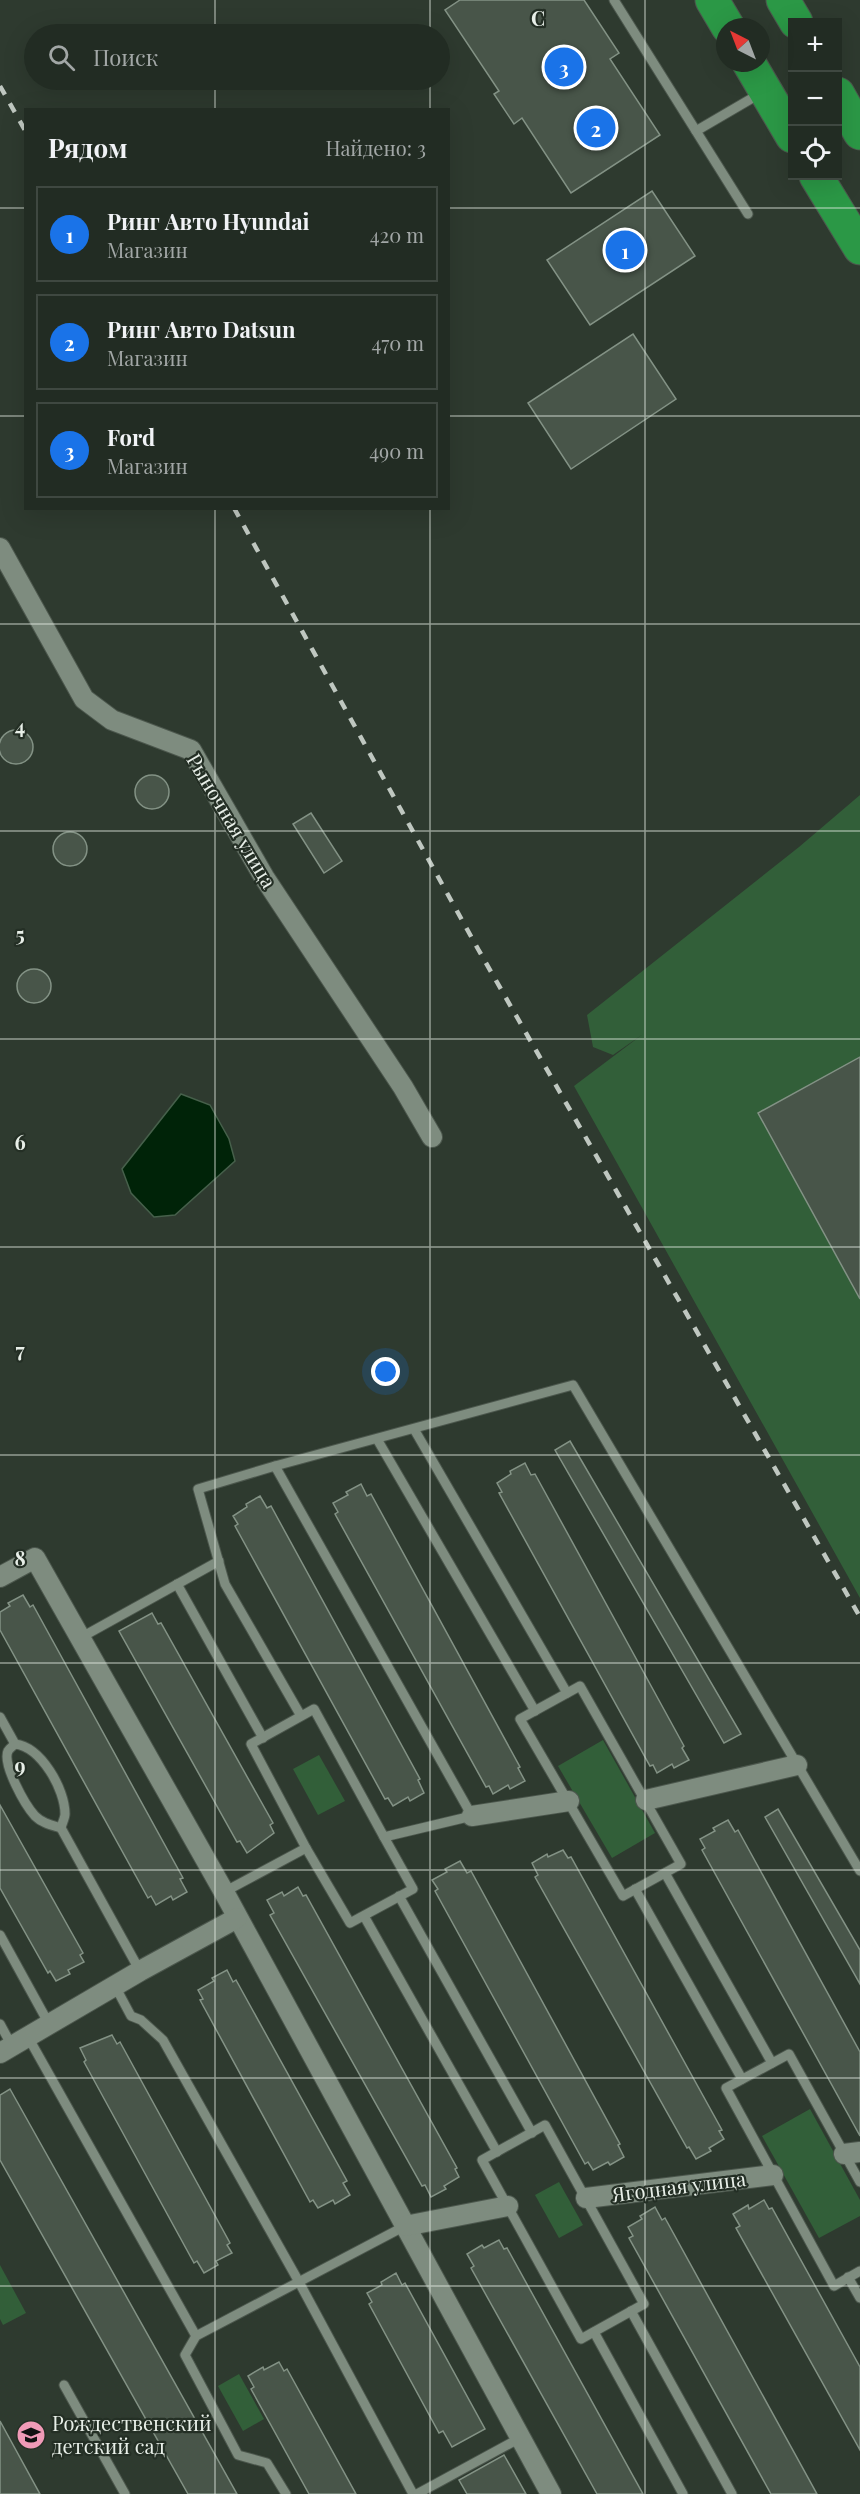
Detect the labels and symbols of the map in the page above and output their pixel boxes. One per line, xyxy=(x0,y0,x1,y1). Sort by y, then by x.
text: C xyxy=(531,4,545,31)
north arrow xyxy=(716,18,770,72)
pin: 3 xyxy=(544,44,584,90)
pin: 2 xyxy=(576,106,616,150)
pin: 1 xyxy=(606,228,644,272)
text: 4 xyxy=(15,712,25,739)
street label: Рыночная улица xyxy=(181,748,283,893)
text: 5 xyxy=(15,920,25,947)
text: 6 xyxy=(14,1128,26,1155)
text: 7 xyxy=(15,1336,25,1363)
your location xyxy=(371,1357,400,1386)
text: 8 xyxy=(14,1544,26,1571)
text: 9 xyxy=(14,1751,26,1778)
street label: Ягодная улица xyxy=(609,2164,747,2207)
place label: Рождественский детский сад xyxy=(52,2409,211,2459)
school or university icon: Рождественский детский сад xyxy=(15,2419,47,2451)

